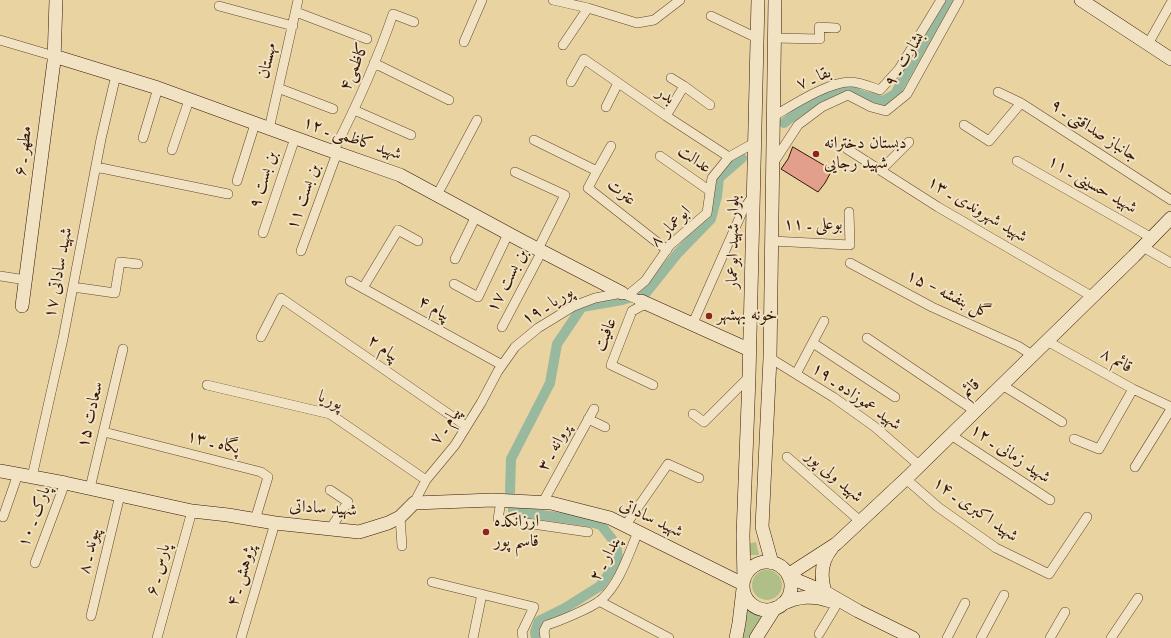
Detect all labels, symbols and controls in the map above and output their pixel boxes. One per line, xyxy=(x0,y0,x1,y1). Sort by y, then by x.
street label: بشارت ـ ۹ xyxy=(880,29,930,91)
street label: کاظمی۴ xyxy=(336,40,374,94)
street label: مهستان xyxy=(254,41,282,81)
street label: بقا ـ ۷ xyxy=(794,63,834,95)
street label: بدر xyxy=(652,83,678,109)
street label: جانباز صداقتی ـ ۹ xyxy=(1046,95,1142,167)
street label: شهید کاظمی ـ ۱۲ xyxy=(300,113,404,165)
street label: مطهر ـ ۶ xyxy=(11,125,37,177)
place label: دبستان دخترانه شهید رجایی xyxy=(824,134,907,174)
street label: عدالت xyxy=(673,141,715,179)
street label: بن بست ۹ xyxy=(245,149,283,211)
marker: دبستان دخترانه شهید رجایی xyxy=(811,149,821,159)
street label: شهید حسینی ـ ۱۱ xyxy=(1044,151,1140,219)
street label: بن بست ۱۱ xyxy=(283,161,325,233)
street label: شهید شهروندی ـ ۱۳ xyxy=(923,172,1031,248)
street label: عترت xyxy=(602,175,640,211)
street label: بلوار شهید ابوعمار xyxy=(723,195,745,289)
street label: ابوعمار ۸ xyxy=(646,202,696,252)
street label: بوعلی ـ ۱۱ xyxy=(783,215,843,235)
street label: شهید ساداتی ۱۷ xyxy=(40,226,78,320)
street label: بن بست ۱۷ xyxy=(483,246,533,316)
street label: گل بنفشه - ۱۵ xyxy=(903,266,993,324)
street label: پوریا ـ ۱۹ xyxy=(518,282,578,330)
street label: پیام ۴ xyxy=(414,292,454,326)
place label: خونه بهشهر xyxy=(717,306,777,326)
marker: خونه بهشهر xyxy=(704,311,714,321)
street label: عافیت xyxy=(590,315,622,355)
street label: پیام ۲ xyxy=(363,331,403,367)
street label: قائم ۸ xyxy=(1096,344,1136,378)
street label: شهید عموزاده ـ ۱۹ xyxy=(807,359,905,435)
street label: قائم xyxy=(957,375,985,403)
street label: سعادت ۱۵ xyxy=(73,380,109,450)
street label: پوریا xyxy=(315,387,345,415)
street label: پیام ـ ۷ xyxy=(426,403,466,449)
street label: شهید زمانی ـ ۱۲ xyxy=(966,420,1054,488)
street label: پروانه ـ ۳ xyxy=(534,421,576,475)
street label: پگاه ـ ۱۳ xyxy=(184,427,242,459)
street label: شهید ولی پور xyxy=(801,446,867,508)
street label: شهید اکبری ـ ۱۴ xyxy=(928,473,1022,547)
street label: پارک ـ ۱۰ xyxy=(14,483,56,551)
street label: شهید ساداتی xyxy=(616,495,686,543)
street label: شهید ساداتی xyxy=(288,496,358,522)
place label: ارزانکده قاسم پور xyxy=(494,512,539,552)
street label: پیوند ـ ۸ xyxy=(75,526,105,576)
marker: ارزانکده قاسم پور xyxy=(481,527,491,537)
street label: پندار ـ ۲ xyxy=(586,533,626,585)
street label: پارس ـ ۶ xyxy=(142,542,176,598)
street label: پژوهش ـ ۴ xyxy=(223,543,261,609)

